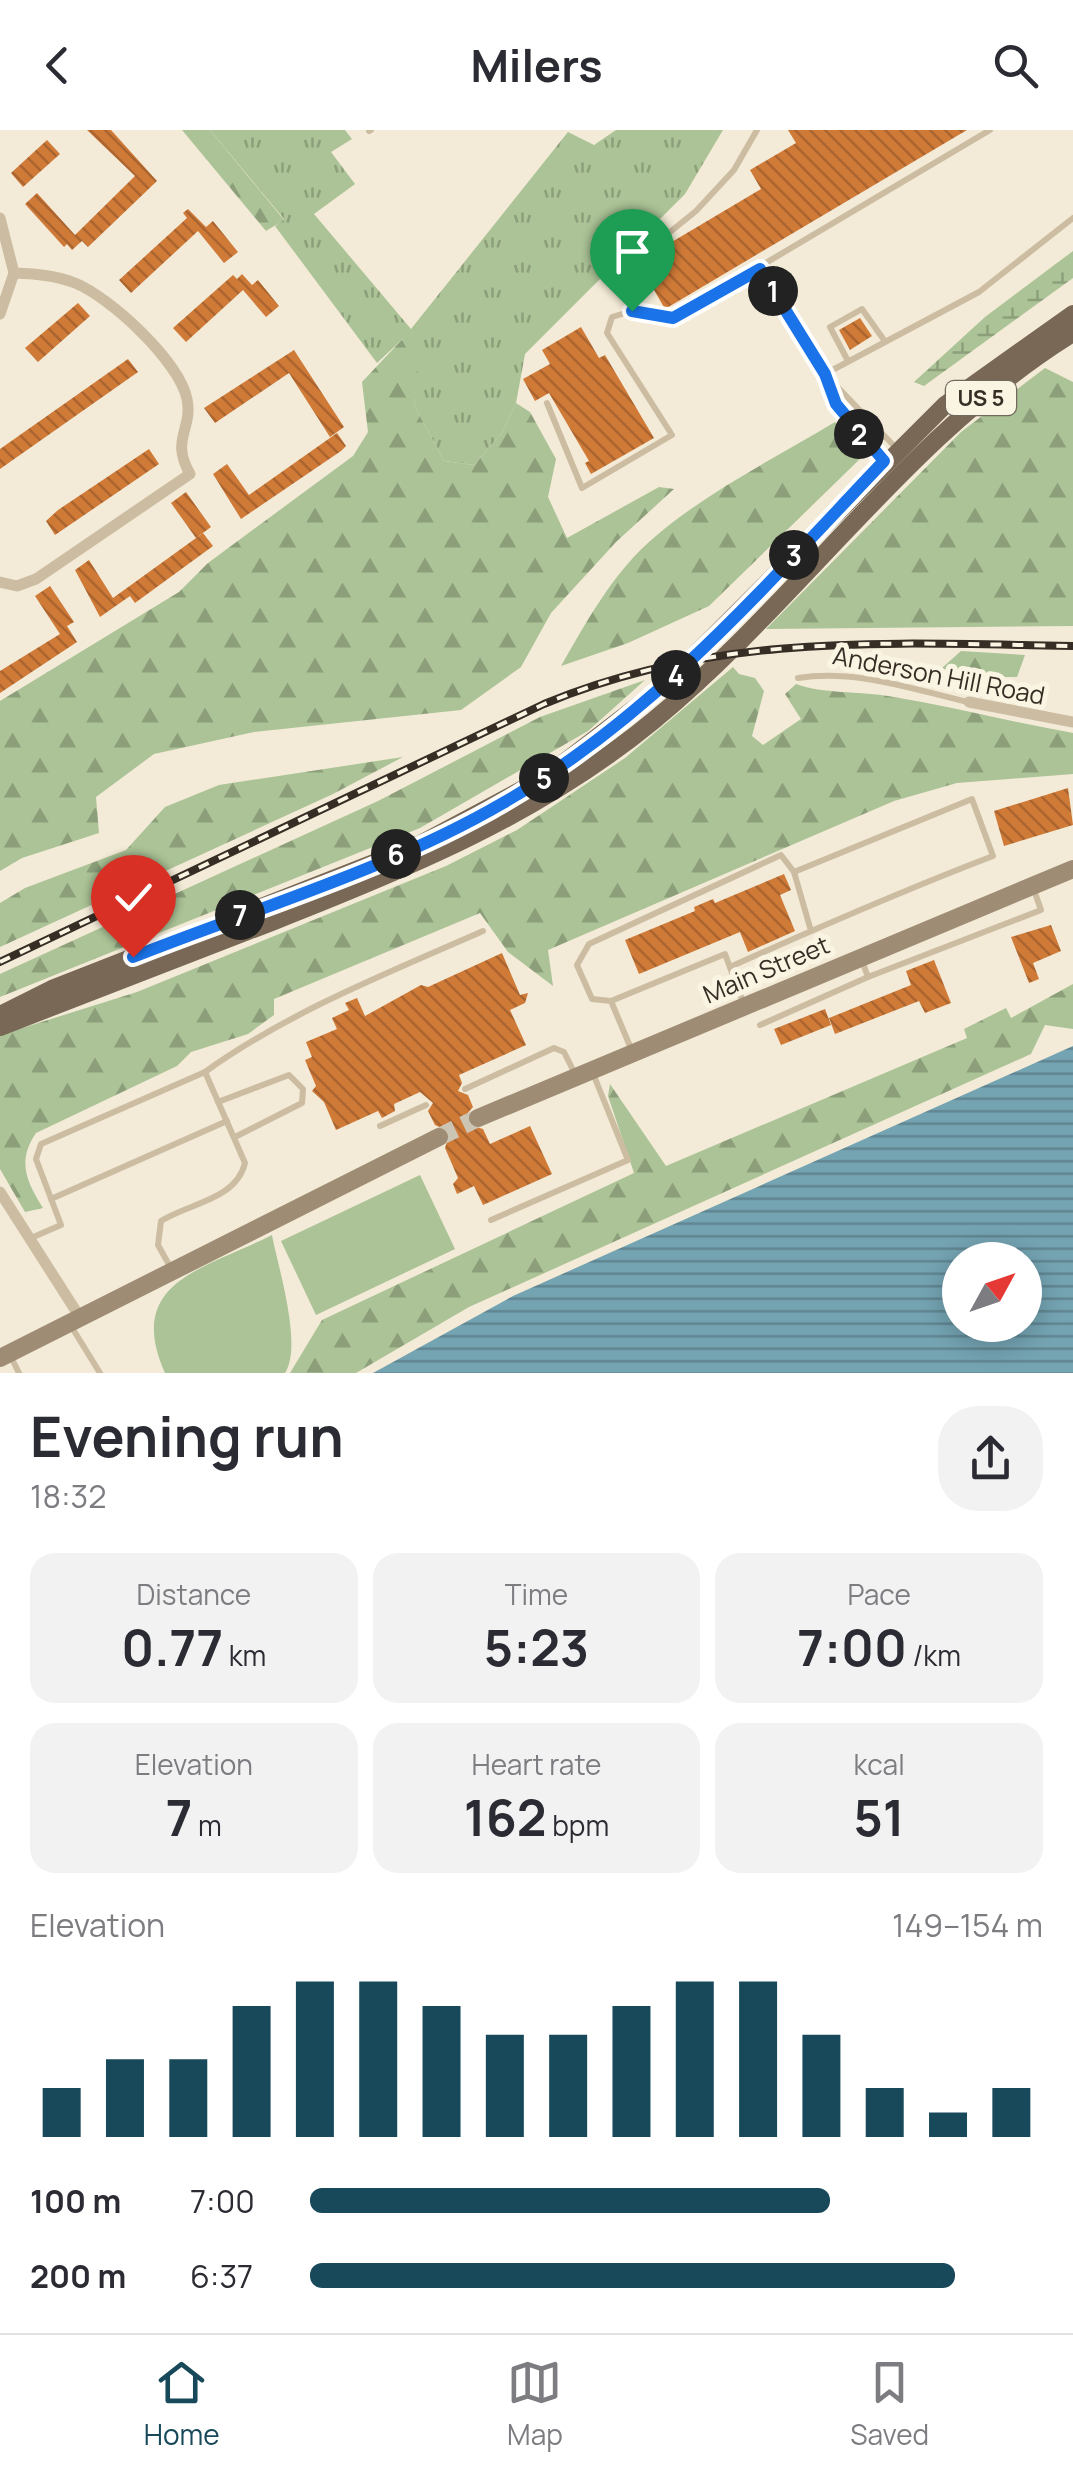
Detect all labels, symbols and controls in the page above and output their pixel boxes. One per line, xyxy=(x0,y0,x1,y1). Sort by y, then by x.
text: Milers xyxy=(470,34,603,96)
icon: back xyxy=(30,38,85,93)
icon: search xyxy=(988,38,1043,93)
pin xyxy=(590,209,675,312)
icon: arrive xyxy=(605,224,660,279)
pin: 1 xyxy=(748,266,798,316)
text: 1 xyxy=(767,272,779,310)
road number: US 5 xyxy=(946,381,1016,415)
pin: 2 xyxy=(834,409,884,459)
text: 2 xyxy=(851,415,867,453)
pin: 3 xyxy=(769,530,819,580)
text: 3 xyxy=(786,536,802,574)
street label: Anderson Hill Road xyxy=(830,637,1048,713)
pin: 4 xyxy=(651,650,701,700)
text: 4 xyxy=(667,656,685,694)
pin: 5 xyxy=(519,753,569,803)
text: 5 xyxy=(536,759,552,797)
pin: 6 xyxy=(371,829,421,879)
text: 6 xyxy=(387,835,405,873)
pin xyxy=(91,855,176,958)
icon: check xyxy=(106,870,161,925)
pin: 7 xyxy=(215,890,265,940)
text: 7 xyxy=(233,896,247,934)
street label: Main Street xyxy=(697,927,835,1011)
north arrow xyxy=(942,1242,1042,1342)
map controls xyxy=(942,1242,1042,1342)
text: Evening run xyxy=(30,1398,344,1474)
button: share xyxy=(938,1406,1043,1511)
text: 18:32 xyxy=(30,1474,107,1518)
text: Distance xyxy=(136,1575,251,1613)
text: Time xyxy=(505,1575,568,1613)
text: Pace xyxy=(848,1575,911,1613)
text: 0.77 xyxy=(121,1613,223,1681)
text: 5:23 xyxy=(484,1613,589,1681)
text: 7:00 xyxy=(797,1613,907,1681)
text: km xyxy=(223,1636,266,1674)
text: /km xyxy=(907,1636,961,1674)
text: Elevation xyxy=(135,1745,253,1783)
text: Heart rate xyxy=(472,1745,601,1783)
text: kcal xyxy=(854,1745,905,1783)
text: 7 xyxy=(166,1783,192,1851)
text: 162 xyxy=(464,1783,547,1851)
text: 51 xyxy=(854,1783,905,1851)
text: m xyxy=(192,1806,222,1844)
text: bpm xyxy=(547,1806,609,1844)
text: Elevation xyxy=(30,1903,165,1947)
text: 149–154 m xyxy=(892,1903,1043,1947)
text: 100 m xyxy=(30,2179,121,2223)
text: 7:00 xyxy=(190,2179,255,2223)
text: 200 m xyxy=(30,2254,126,2298)
text: 6:37 xyxy=(190,2254,253,2298)
tab: Home xyxy=(144,2355,220,2453)
tab: Map xyxy=(507,2355,563,2453)
tab: Saved xyxy=(850,2355,929,2453)

